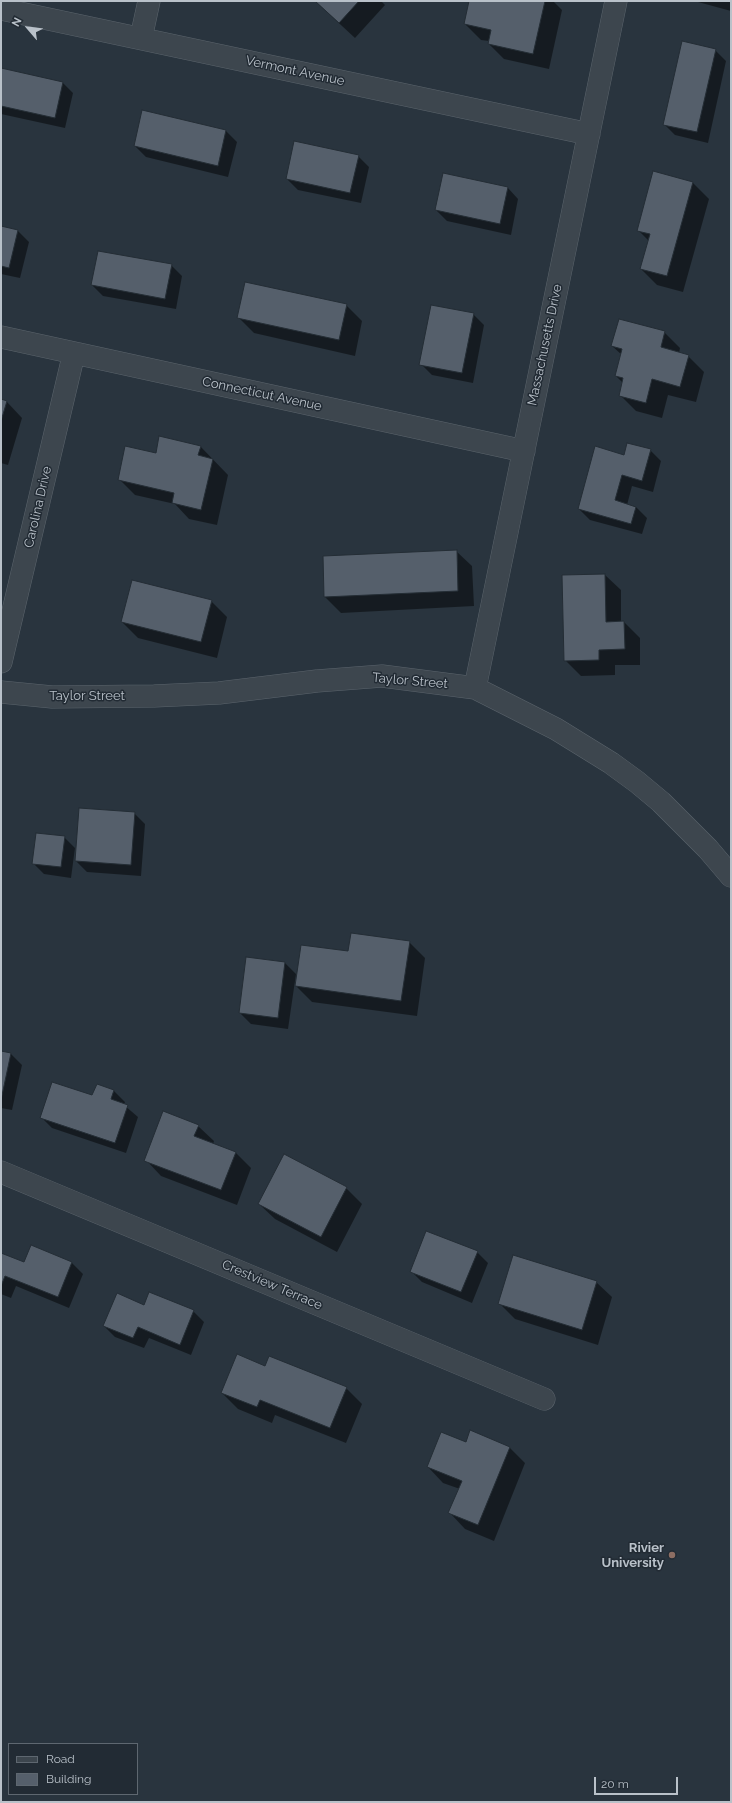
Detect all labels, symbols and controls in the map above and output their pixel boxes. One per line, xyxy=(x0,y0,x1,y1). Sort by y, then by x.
north arrow xyxy=(8,8,48,48)
text: N xyxy=(9,15,25,29)
street label: Vermont Avenue xyxy=(244,53,346,89)
street label: Massachusetts Drive xyxy=(525,283,565,407)
street label: Connecticut Avenue xyxy=(201,374,323,414)
street label: Carolina Drive xyxy=(21,465,55,549)
street label: Taylor Street xyxy=(372,670,448,692)
street label: Taylor Street xyxy=(49,688,125,704)
street label: Crestview Terrace xyxy=(219,1257,325,1313)
place label: Rivier University xyxy=(602,1540,664,1571)
marker: Rivier University xyxy=(667,1550,677,1560)
legend xyxy=(8,1743,138,1795)
text: Road xyxy=(46,1752,75,1766)
scale bar xyxy=(596,1769,680,1795)
text: Building xyxy=(46,1772,92,1786)
text: 20 m xyxy=(601,1777,629,1791)

